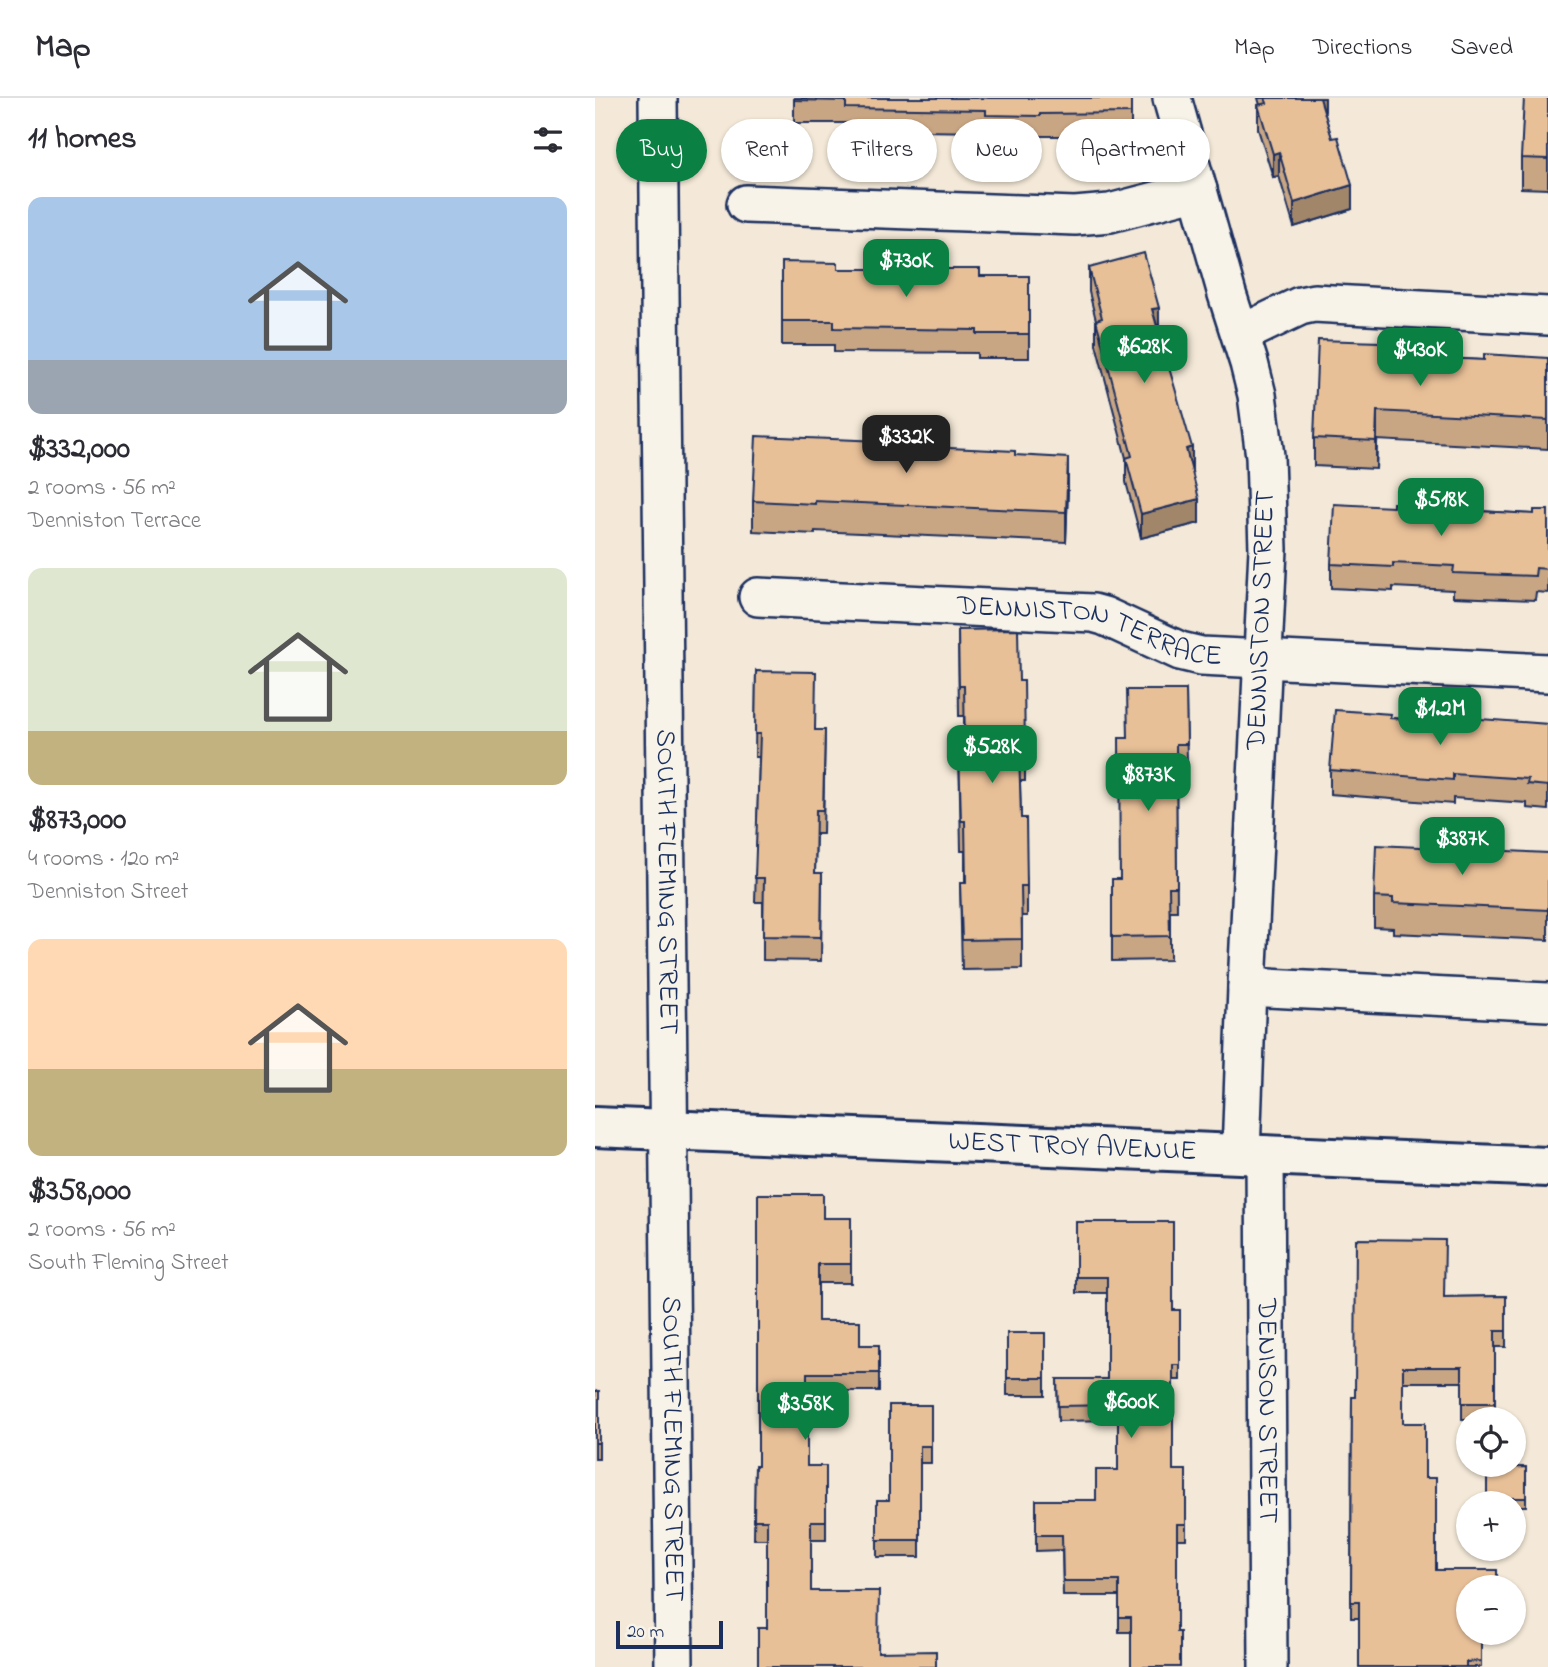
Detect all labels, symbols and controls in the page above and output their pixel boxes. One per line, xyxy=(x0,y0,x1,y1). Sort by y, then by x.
text: Map xyxy=(35,24,91,72)
text: Map xyxy=(1234,31,1275,66)
text: Directions xyxy=(1313,31,1412,66)
text: Saved xyxy=(1450,31,1513,66)
text: 11 homes xyxy=(28,118,136,162)
chip: Buy xyxy=(616,119,707,182)
chip: Rent xyxy=(721,119,813,182)
chip: Filters xyxy=(827,119,937,182)
chip: New xyxy=(951,119,1042,182)
chip: Apartment xyxy=(1056,119,1210,182)
icon: filters xyxy=(529,121,567,159)
pin: $730K xyxy=(857,240,955,299)
icon: home xyxy=(235,243,361,369)
text: $730K xyxy=(879,245,933,278)
pin: $628K xyxy=(1095,326,1193,385)
pin: $430K xyxy=(1371,328,1469,388)
text: $628K xyxy=(1116,331,1172,364)
text: $430K xyxy=(1393,334,1447,367)
pin: $332K xyxy=(857,416,955,475)
text: $332K xyxy=(878,421,934,454)
text: $332,000 xyxy=(28,428,130,472)
text: 2 rooms · 56 m² xyxy=(28,472,176,505)
pin: $518K xyxy=(1392,478,1490,538)
text: $518K xyxy=(1414,484,1468,517)
street label: DENNISTON STREET xyxy=(1237,490,1287,751)
text: Denniston Terrace xyxy=(28,505,201,538)
street label: DENNISTON TERRACE xyxy=(955,586,1223,677)
icon: home xyxy=(235,614,361,740)
pin: $1.2M xyxy=(1391,688,1489,747)
text: $1.2M xyxy=(1414,693,1466,726)
pin: $528K xyxy=(943,726,1041,785)
street label: SOUTH FLEMING STREET xyxy=(644,729,688,1035)
text: $528K xyxy=(963,731,1021,764)
pin: $873K xyxy=(1099,754,1197,813)
text: $873K xyxy=(1122,759,1174,792)
text: $873,000 xyxy=(28,799,126,843)
pin: $387K xyxy=(1413,818,1511,877)
text: $387K xyxy=(1436,823,1488,856)
text: 4 rooms · 120 m² xyxy=(28,843,179,876)
text: Denniston Street xyxy=(28,876,188,909)
icon: home xyxy=(235,985,361,1111)
street label: WEST TROY AVENUE xyxy=(947,1121,1198,1173)
text: $358,000 xyxy=(28,1170,131,1214)
text: 2 rooms · 56 m² xyxy=(28,1214,176,1247)
text: South Fleming Street xyxy=(28,1247,229,1280)
street label: SOUTH FLEMING STREET xyxy=(650,1296,694,1602)
street label: DENISON STREET xyxy=(1245,1297,1288,1524)
pin: $600K xyxy=(1082,1380,1180,1440)
pin: $358K xyxy=(756,1382,854,1442)
text: $600K xyxy=(1103,1386,1159,1419)
text: $358K xyxy=(777,1388,833,1421)
map controls xyxy=(1456,1407,1526,1645)
button: locate xyxy=(1456,1407,1526,1477)
button: + xyxy=(1456,1491,1526,1561)
button: − xyxy=(1456,1575,1526,1645)
scale bar xyxy=(616,1618,723,1650)
text: 20 m xyxy=(627,1619,664,1646)

